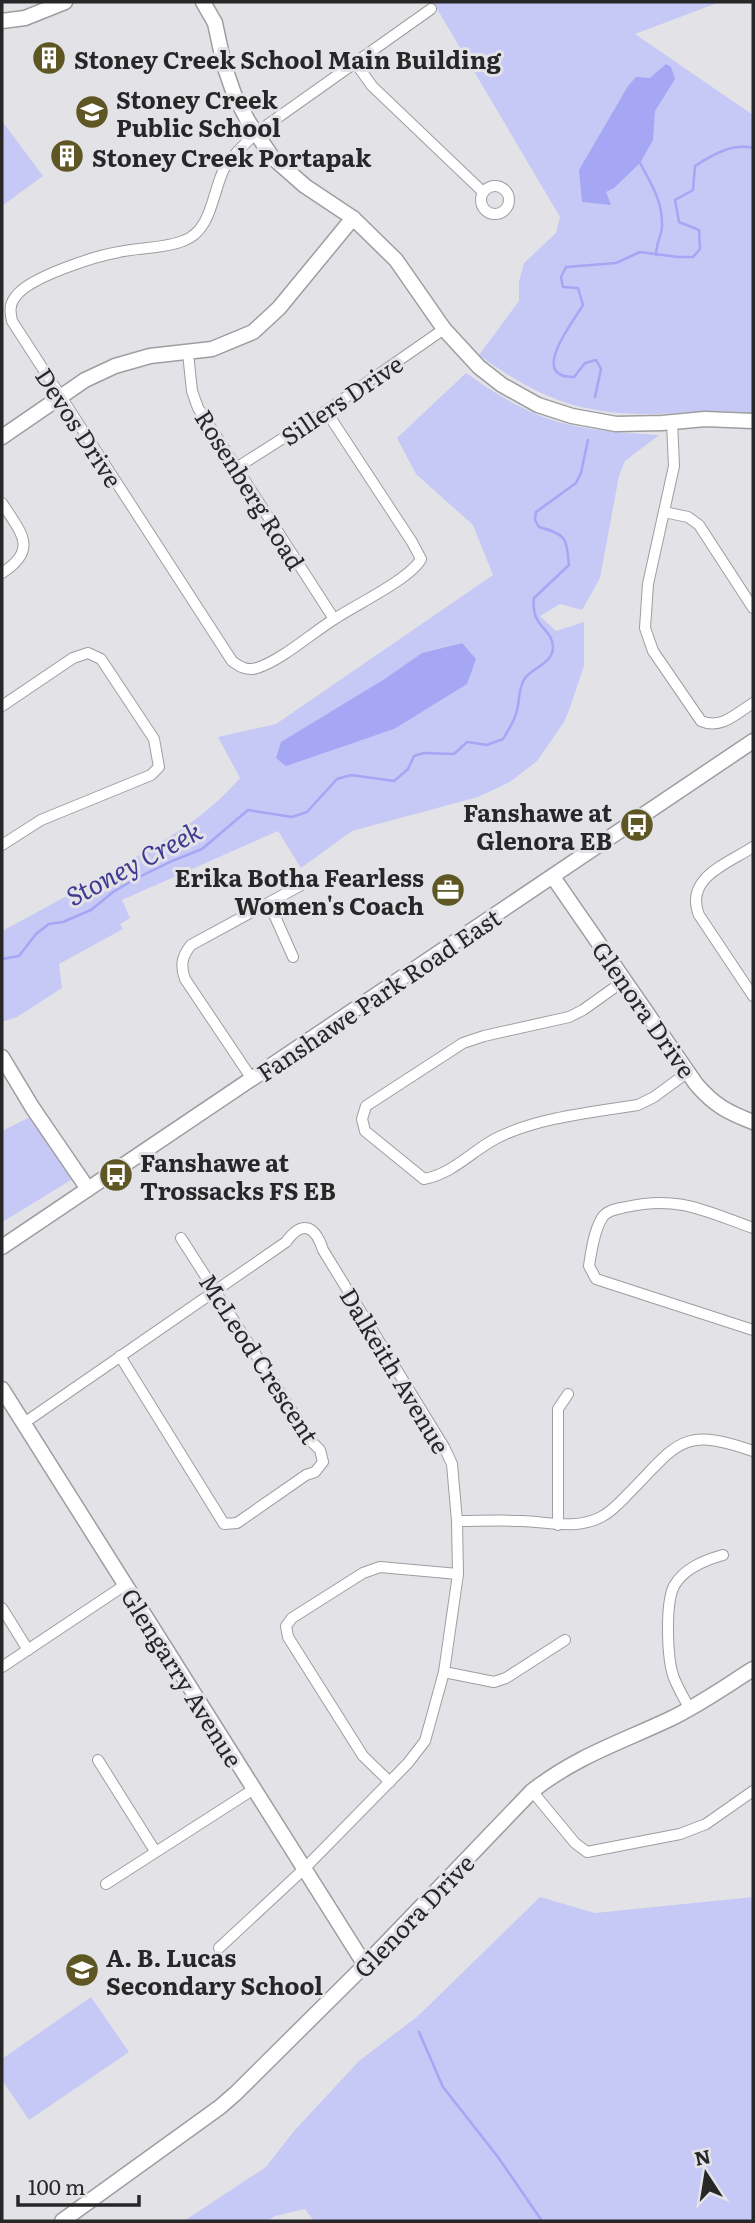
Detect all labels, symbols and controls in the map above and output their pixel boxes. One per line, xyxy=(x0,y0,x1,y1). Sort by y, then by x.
building icon: Stoney Creek School Main Building xyxy=(30,39,68,77)
place label: Stoney Creek School Main Building xyxy=(74,41,501,76)
place label: Stoney Creek Public School xyxy=(116,81,281,144)
school or university icon: Stoney Creek Public School xyxy=(73,93,111,131)
building icon: Stoney Creek Portapak xyxy=(48,137,86,175)
place label: Stoney Creek Portapak xyxy=(92,139,372,174)
street label: Sillers Drive xyxy=(273,345,409,453)
street label: Devos Drive xyxy=(28,360,132,494)
street label: Rosenberg Road xyxy=(188,402,315,576)
place label: Fanshawe at Glenora EB xyxy=(463,794,612,857)
bus stop icon: Fanshawe at Glenora EB xyxy=(618,806,656,844)
water label: Stoney Creek xyxy=(58,810,208,914)
place label: Erika Botha Fearless Women's Coach xyxy=(175,859,424,922)
office icon: Erika Botha Fearless Women's Coach xyxy=(429,871,467,909)
street label: Fanshawe Park Road East xyxy=(249,899,507,1089)
street label: Glenora Drive xyxy=(585,934,705,1084)
place label: Fanshawe at Trossacks FS EB xyxy=(140,1144,336,1207)
bus stop icon: Fanshawe at Trossacks FS EB xyxy=(97,1156,135,1194)
street label: McLeod Crescent xyxy=(192,1266,328,1450)
street label: Dalkeith Avenue xyxy=(333,1280,459,1460)
street label: Glengarry Avenue xyxy=(114,1581,252,1773)
street label: Glenora Drive xyxy=(345,1845,481,1985)
place label: A. B. Lucas Secondary School xyxy=(106,1939,323,2002)
school or university icon: A. B. Lucas Secondary School xyxy=(63,1951,101,1989)
north arrow xyxy=(671,2139,741,2209)
text: N xyxy=(692,2141,713,2172)
scale bar xyxy=(18,2164,138,2208)
text: 100 m xyxy=(28,2170,85,2201)

